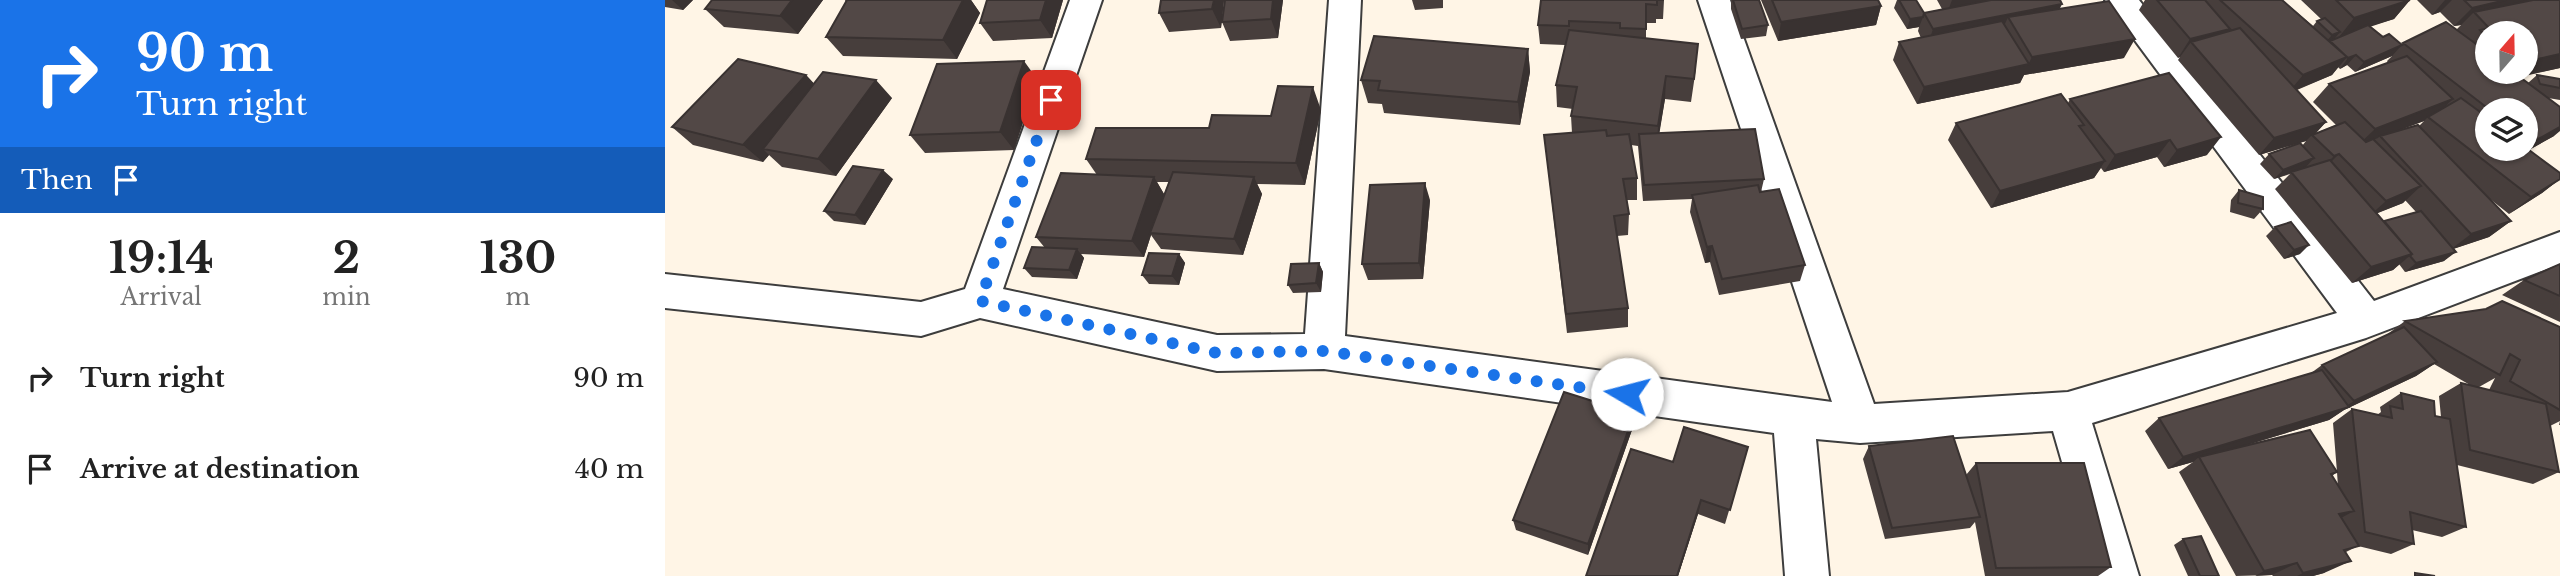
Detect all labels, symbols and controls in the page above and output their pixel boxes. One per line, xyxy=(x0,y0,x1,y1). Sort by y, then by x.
north arrow xyxy=(2475,21,2537,84)
map controls xyxy=(2475,21,2538,161)
text: 90 m xyxy=(136,23,273,84)
icon: right xyxy=(21,28,112,119)
pin xyxy=(1021,70,1081,130)
icon: arrive xyxy=(1032,81,1070,119)
text: Turn right xyxy=(136,84,307,124)
button: layers xyxy=(2475,98,2538,161)
icon: arrive xyxy=(107,161,145,199)
text: Then xyxy=(21,164,93,196)
text: 19:14 xyxy=(109,232,214,284)
text: 2 xyxy=(333,232,360,284)
text: 130 xyxy=(479,232,556,284)
text: Arrival xyxy=(120,283,202,311)
text: min xyxy=(322,283,371,311)
text: m xyxy=(505,283,530,311)
position arrow xyxy=(1590,357,1664,431)
icon: right xyxy=(21,359,59,397)
text: Turn right xyxy=(80,362,225,394)
text: 90 m xyxy=(573,362,644,394)
icon: arrive xyxy=(21,450,59,488)
text: Arrive at destination xyxy=(80,453,360,485)
text: 40 m xyxy=(575,453,644,485)

